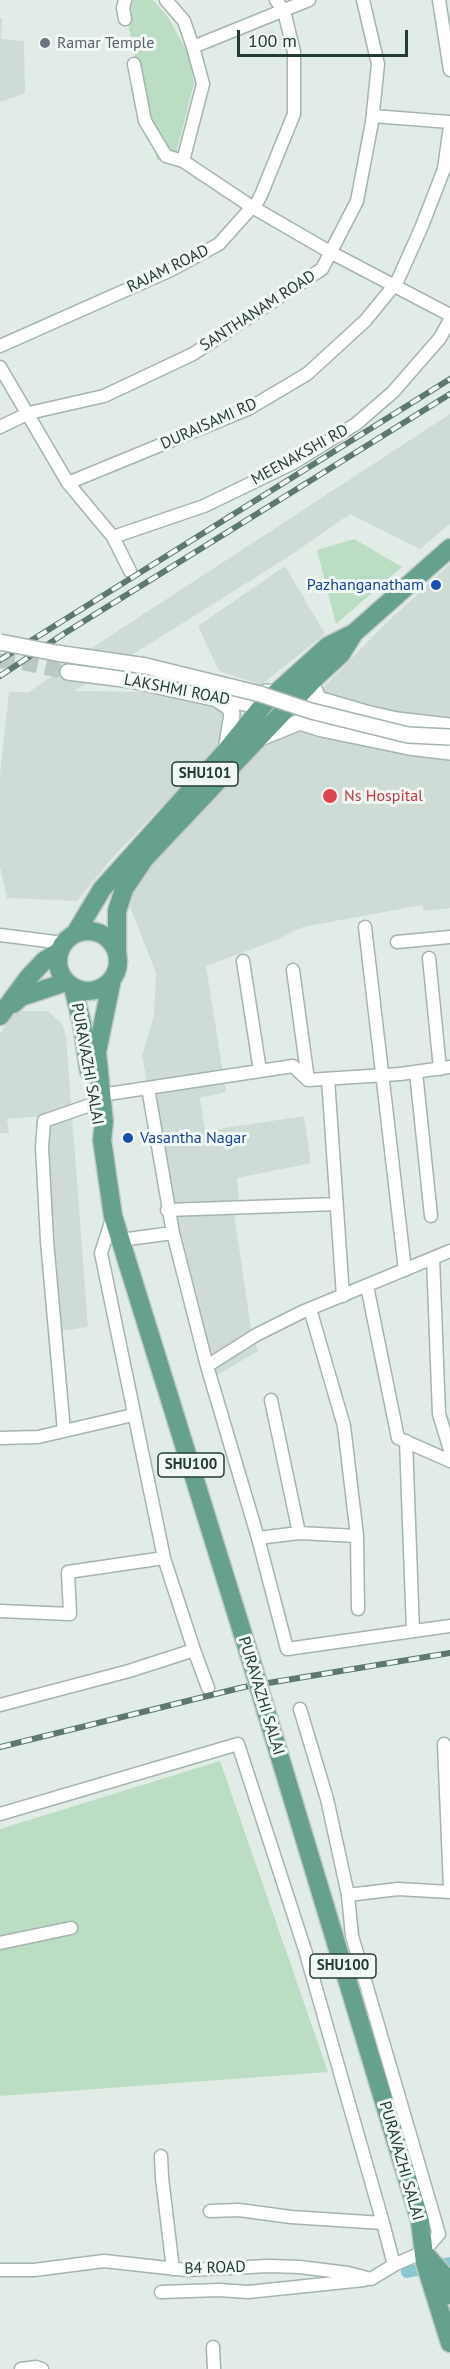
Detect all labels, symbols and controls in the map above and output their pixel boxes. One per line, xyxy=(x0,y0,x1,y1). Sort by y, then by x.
scale bar xyxy=(240,18,411,56)
text: 100 m xyxy=(248,29,297,52)
place label: Ramar Temple xyxy=(57,33,154,53)
marker: Ramar Temple xyxy=(38,36,52,50)
street label: RAJAM ROAD xyxy=(124,241,212,297)
street label: SANTHANAM ROAD xyxy=(197,266,319,356)
street label: DURAISAMI RD xyxy=(158,394,260,454)
street label: MEENAKSHI RD xyxy=(248,420,352,490)
place label: Pazhanganatham xyxy=(307,575,424,595)
marker: Pazhanganatham xyxy=(429,578,443,592)
street label: LAKSHMI ROAD xyxy=(122,670,232,710)
road number: SHU101 xyxy=(172,762,238,786)
place label: Ns Hospital xyxy=(344,786,423,806)
marker: Ns Hospital xyxy=(321,787,339,805)
street label: PURAVAZHI SALAI xyxy=(67,1002,107,1126)
place label: Vasantha Nagar xyxy=(140,1128,247,1148)
marker: Vasantha Nagar xyxy=(121,1131,135,1145)
road number: SHU100 xyxy=(158,1453,224,1477)
street label: PURAVAZHI SALAI xyxy=(234,1634,288,1758)
road number: SHU100 xyxy=(310,1954,376,1978)
street label: PURAVAZHI SALAI xyxy=(375,2099,427,2223)
street label: B4 ROAD xyxy=(184,2257,246,2279)

